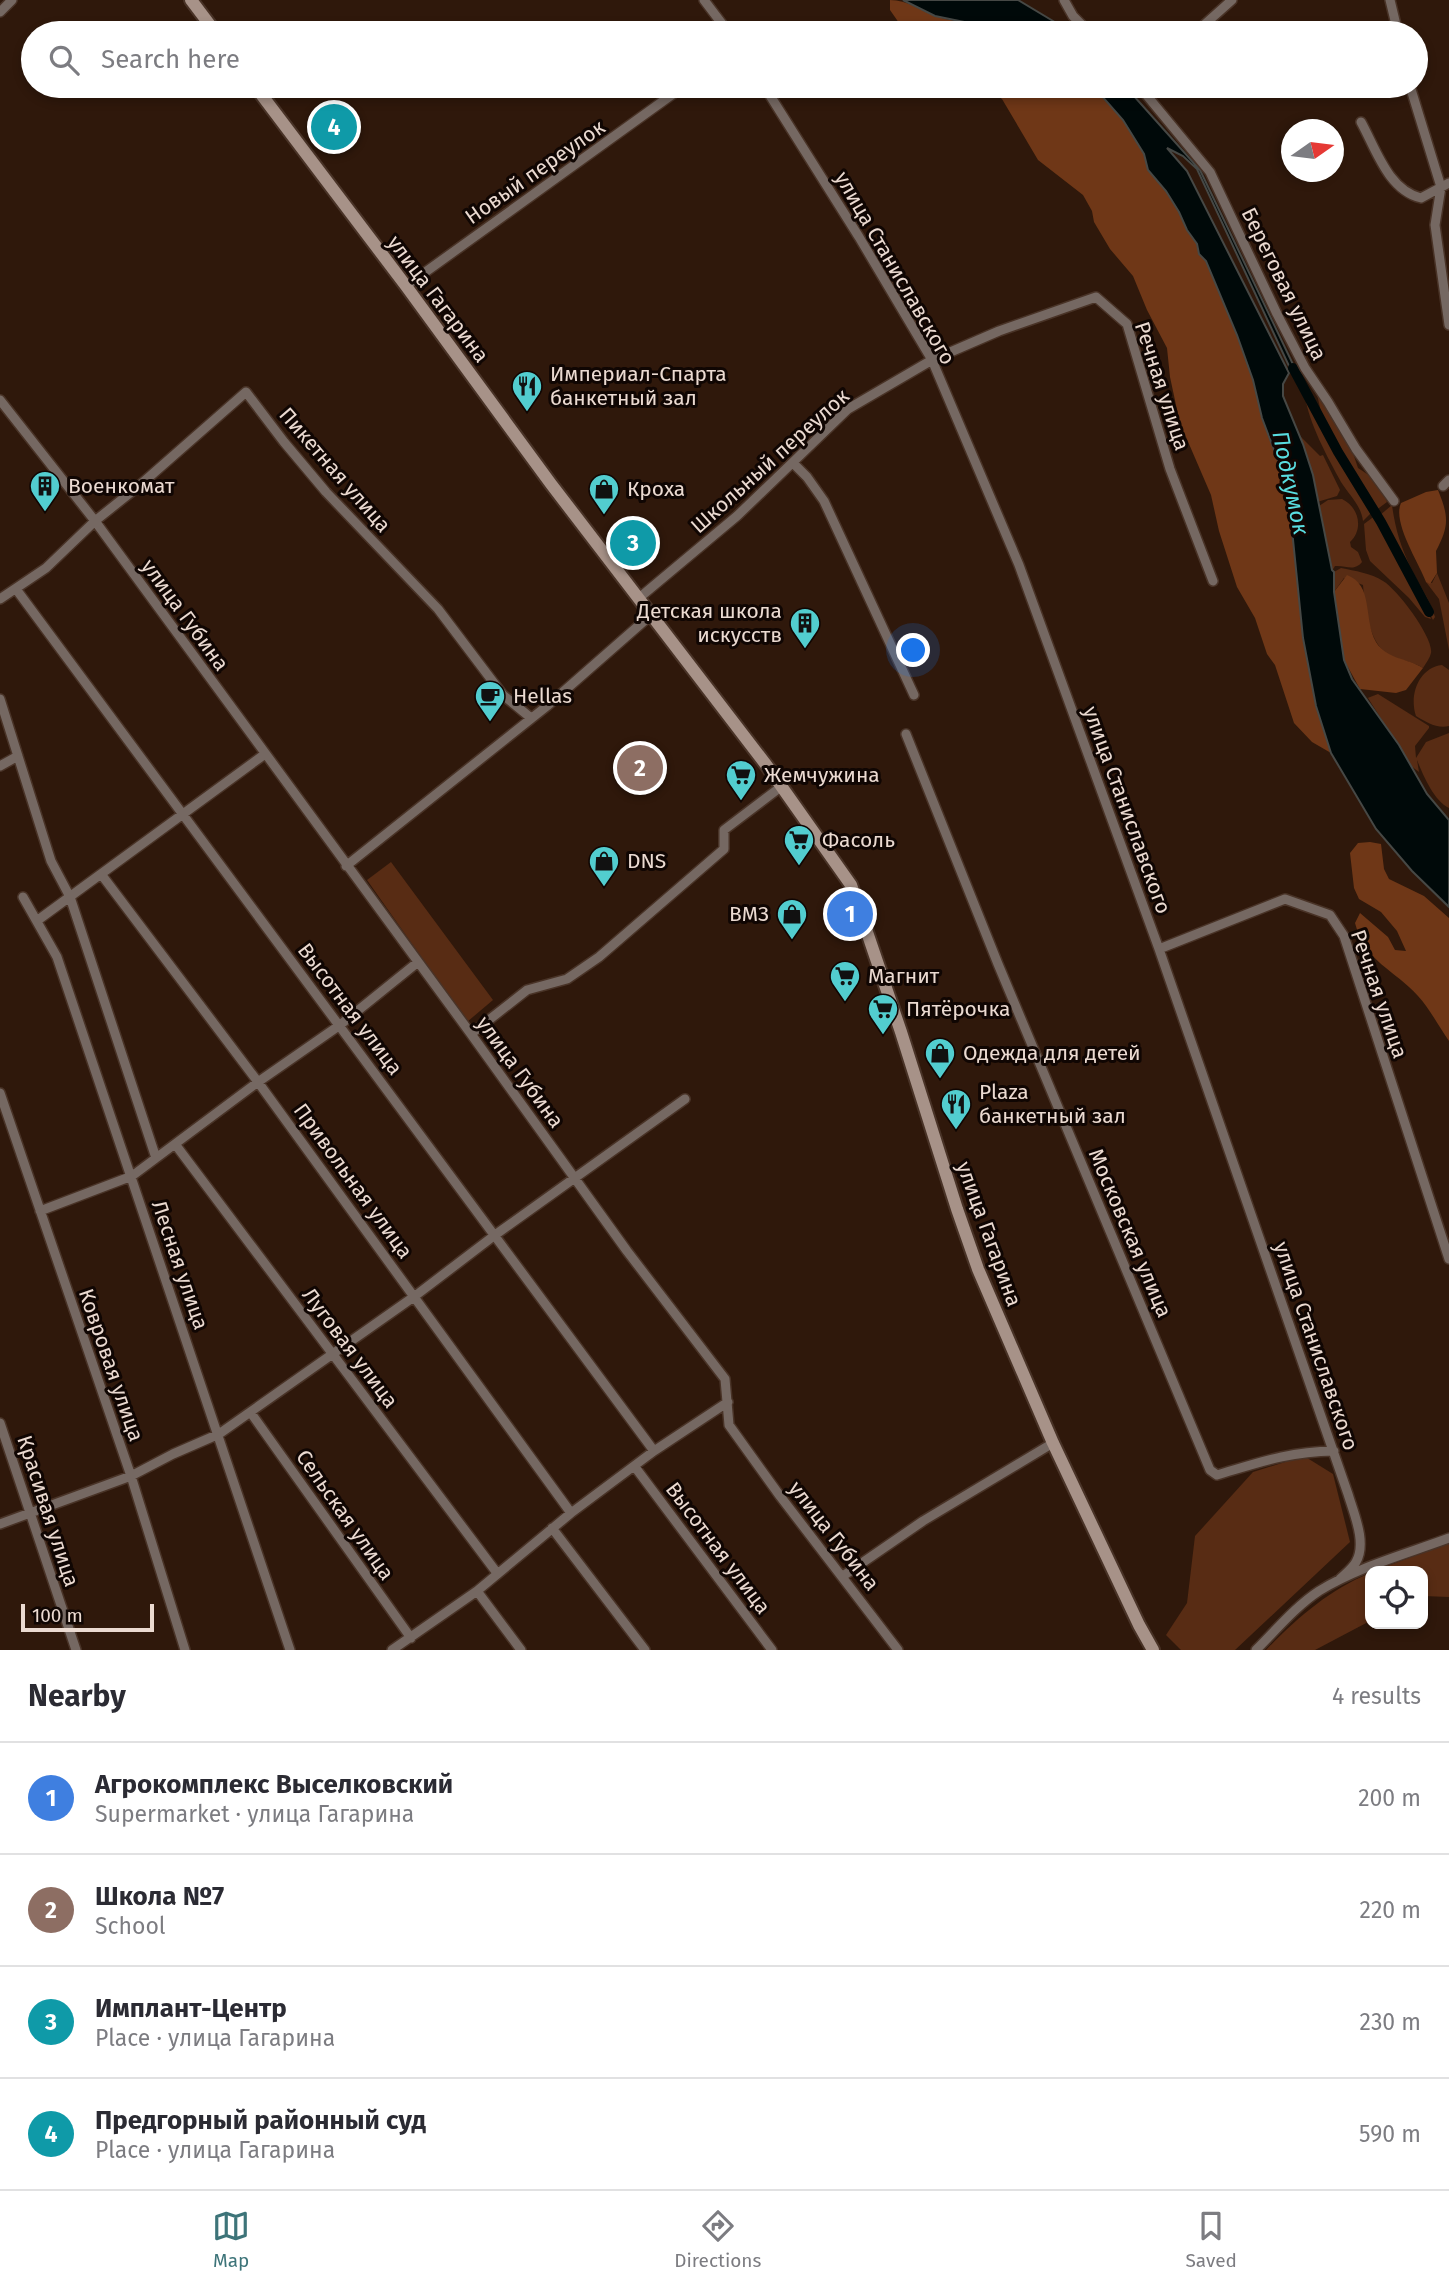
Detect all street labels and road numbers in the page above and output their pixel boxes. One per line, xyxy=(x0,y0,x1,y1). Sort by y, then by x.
street label: Новый переулок xyxy=(460,114,610,230)
street label: улица Станиславского xyxy=(829,167,961,369)
street label: Береговая улица xyxy=(1236,203,1332,365)
street label: улица Гагарина xyxy=(382,230,494,368)
street label: Речная улица xyxy=(1129,318,1195,454)
street label: Школьный переулок xyxy=(685,383,855,539)
street label: Пикетная улица xyxy=(274,402,396,538)
street label: улица Губина xyxy=(136,554,234,676)
street label: улица Станиславского xyxy=(1077,703,1177,917)
street label: Речная улица xyxy=(1345,926,1413,1062)
street label: Высотная улица xyxy=(292,938,408,1080)
street label: улица Губина xyxy=(471,1011,569,1133)
street label: Привольная улица xyxy=(288,1098,418,1264)
street label: Московская улица xyxy=(1083,1145,1177,1321)
street label: улица Гагарина xyxy=(951,1158,1027,1310)
street label: Лесная улица xyxy=(146,1197,214,1333)
street label: улица Станиславского xyxy=(1268,1238,1364,1454)
street label: Луговая улица xyxy=(296,1283,404,1413)
street label: Ковровая улица xyxy=(73,1285,149,1445)
street label: Красивая улица xyxy=(11,1432,85,1590)
street label: Сельская улица xyxy=(290,1445,400,1585)
street label: улица Губина xyxy=(783,1476,885,1596)
street label: Высотная улица xyxy=(660,1477,776,1619)

